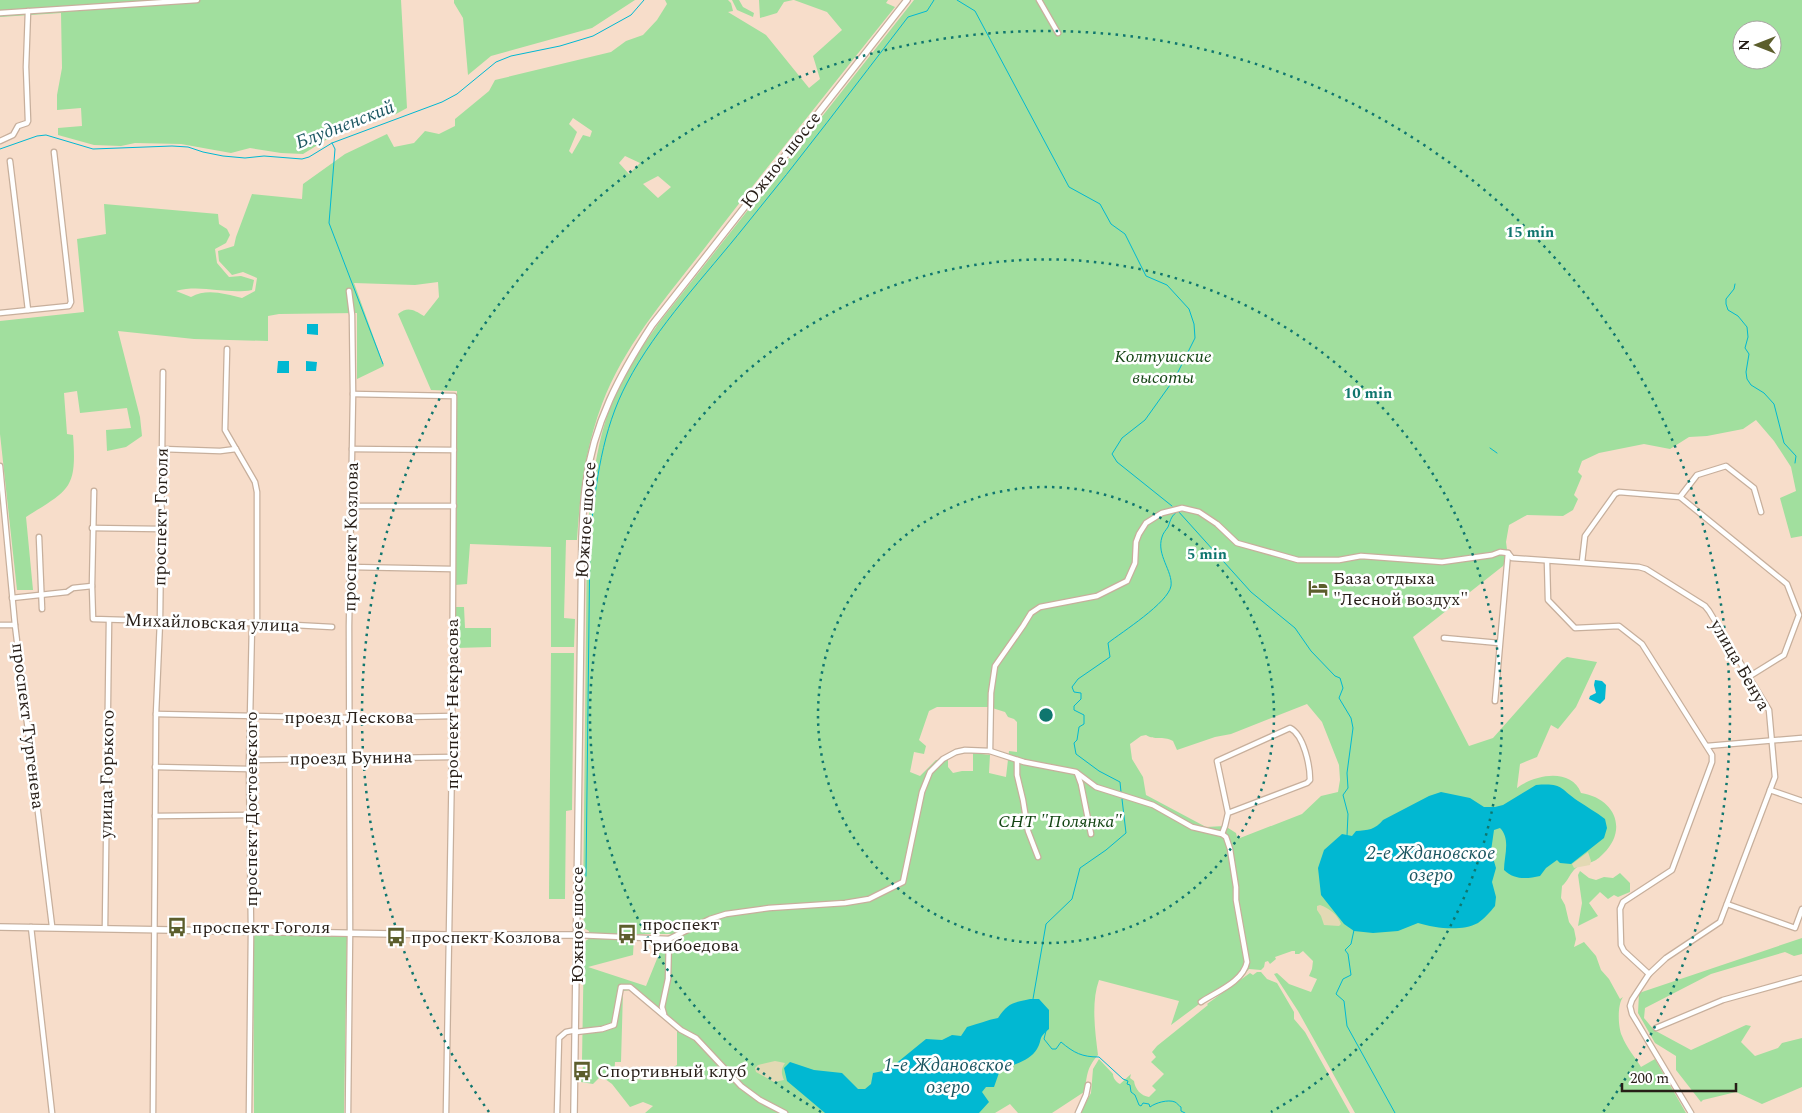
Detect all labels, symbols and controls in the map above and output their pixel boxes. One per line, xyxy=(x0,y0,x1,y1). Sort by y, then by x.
north arrow xyxy=(1732,20,1782,70)
text: N xyxy=(1734,39,1755,51)
water label: Блудненский xyxy=(291,93,399,157)
street label: Южное шоссе xyxy=(734,106,828,214)
text: 15 min xyxy=(1506,221,1554,244)
park label: Колтушские высоты xyxy=(1114,343,1212,391)
text: 10 min xyxy=(1344,382,1392,405)
street label: проспект Гоголя xyxy=(146,448,176,586)
street label: Южное шоссе xyxy=(568,461,604,579)
street label: проспект Козлова xyxy=(336,462,366,612)
text: 5 min xyxy=(1187,543,1227,566)
place label: База отдыха "Лесной воздух" xyxy=(1333,565,1468,613)
hotel icon: База отдыха "Лесной воздух" xyxy=(1307,577,1329,599)
street label: Михайловская улица xyxy=(124,606,300,640)
street label: улица Бенуа xyxy=(1702,613,1777,716)
street label: проспект Некрасова xyxy=(439,618,466,789)
street label: проспект Тургенева xyxy=(4,641,52,811)
street label: проезд Лескова xyxy=(284,704,414,731)
centre of rings xyxy=(1037,706,1055,724)
street label: улица Горького xyxy=(92,709,122,840)
street label: проспект Достоевского xyxy=(238,711,265,907)
street label: проезд Бунина xyxy=(289,743,413,773)
park label: СНТ "Полянка" xyxy=(998,808,1123,835)
water label: 2-е Ждановское озеро xyxy=(1366,839,1495,890)
street label: Южное шоссе xyxy=(564,866,591,984)
place label: проспект Грибоедова xyxy=(642,911,739,959)
place label: проспект Гоголя xyxy=(192,914,330,941)
bus stop icon: проспект Гоголя xyxy=(166,916,188,938)
bus stop icon: проспект Грибоедова xyxy=(616,923,638,945)
place label: проспект Козлова xyxy=(411,924,561,951)
bus stop icon: проспект Козлова xyxy=(385,926,407,948)
water label: 1-е Ждановское озеро xyxy=(884,1051,1012,1102)
place label: Спортивный клуб xyxy=(597,1058,747,1085)
bus stop icon: Спортивный клуб xyxy=(571,1060,593,1082)
scale bar xyxy=(1622,1060,1736,1092)
text: 200 m xyxy=(1630,1067,1669,1090)

